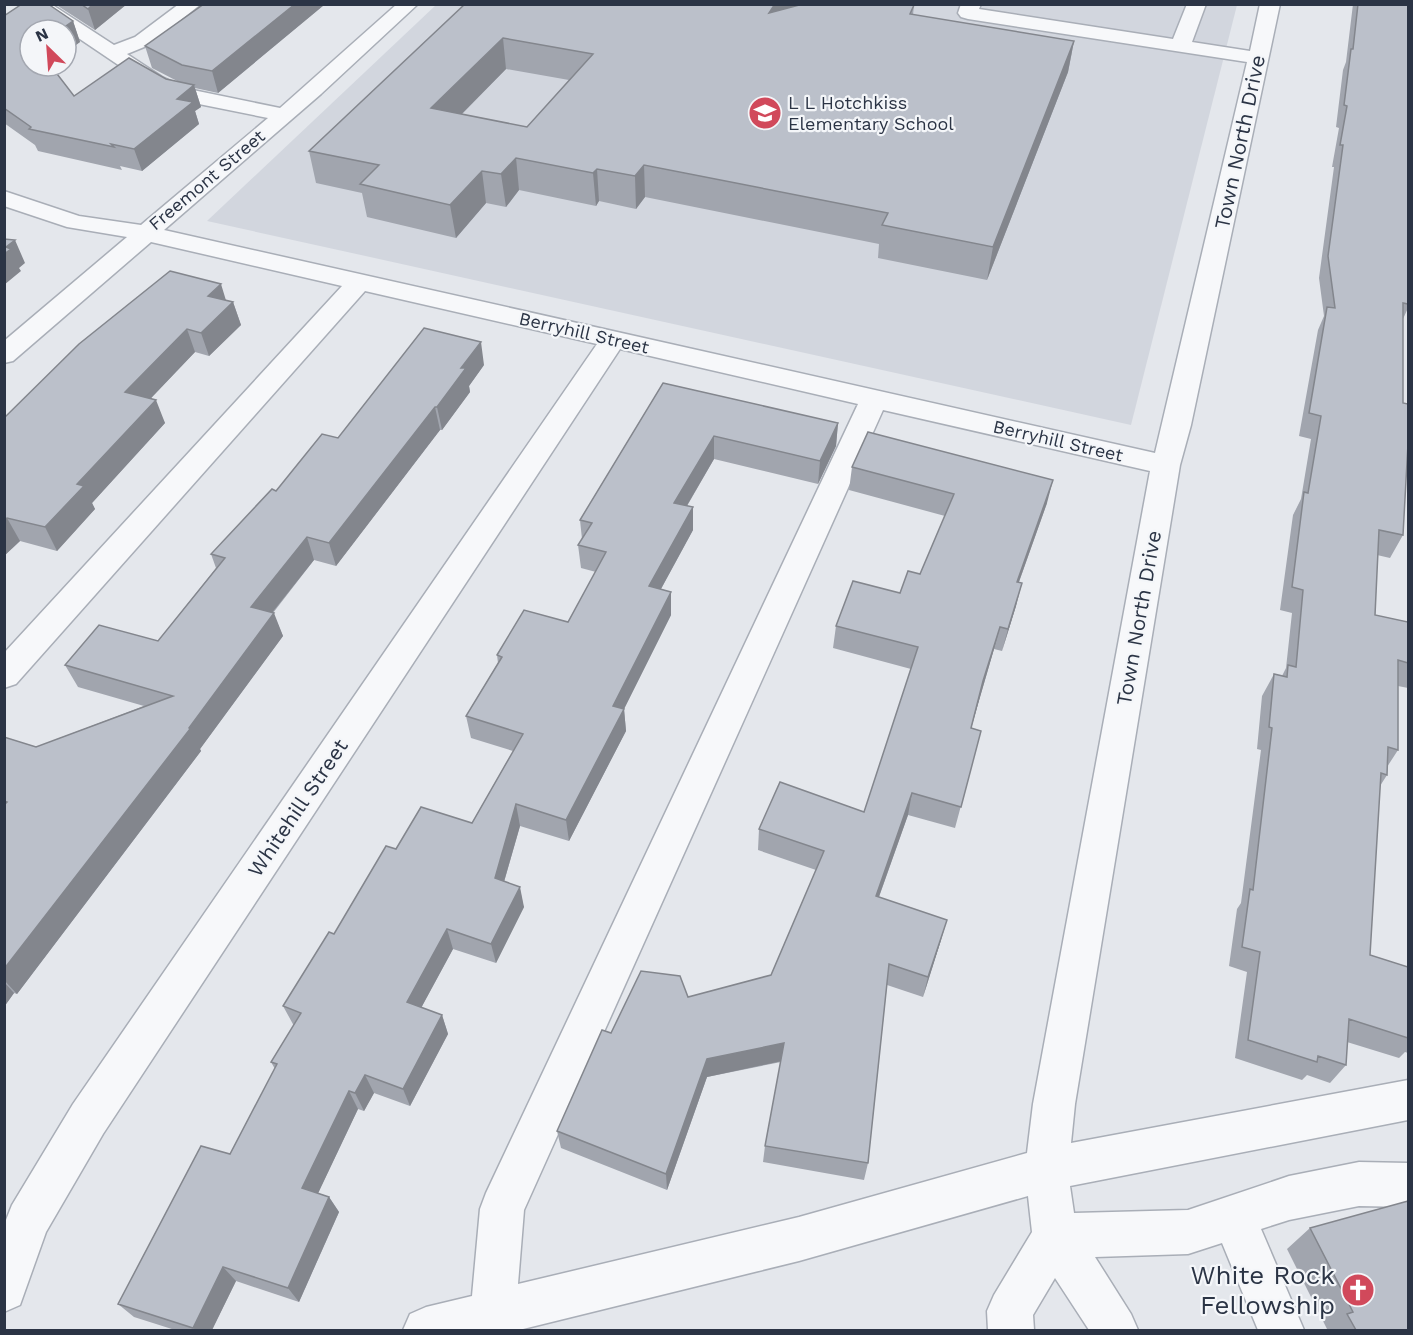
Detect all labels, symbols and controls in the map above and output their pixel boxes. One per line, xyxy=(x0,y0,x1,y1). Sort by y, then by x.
north arrow xyxy=(18,18,78,78)
text: N xyxy=(32,24,51,46)
street label: Town North Drive xyxy=(1209,53,1270,231)
place label: L L Hotchkiss Elementary School xyxy=(788,92,954,134)
school or university icon: L L Hotchkiss Elementary School xyxy=(747,95,783,131)
street label: Freemont Street xyxy=(144,125,269,234)
street label: Berryhill Street xyxy=(517,307,652,358)
street label: Berryhill Street xyxy=(991,415,1126,466)
street label: Town North Drive xyxy=(1111,528,1166,707)
street label: Whitehill Street xyxy=(242,734,353,881)
place label: White Rock Fellowship xyxy=(1190,1260,1335,1320)
church icon: White Rock Fellowship xyxy=(1340,1272,1376,1308)

